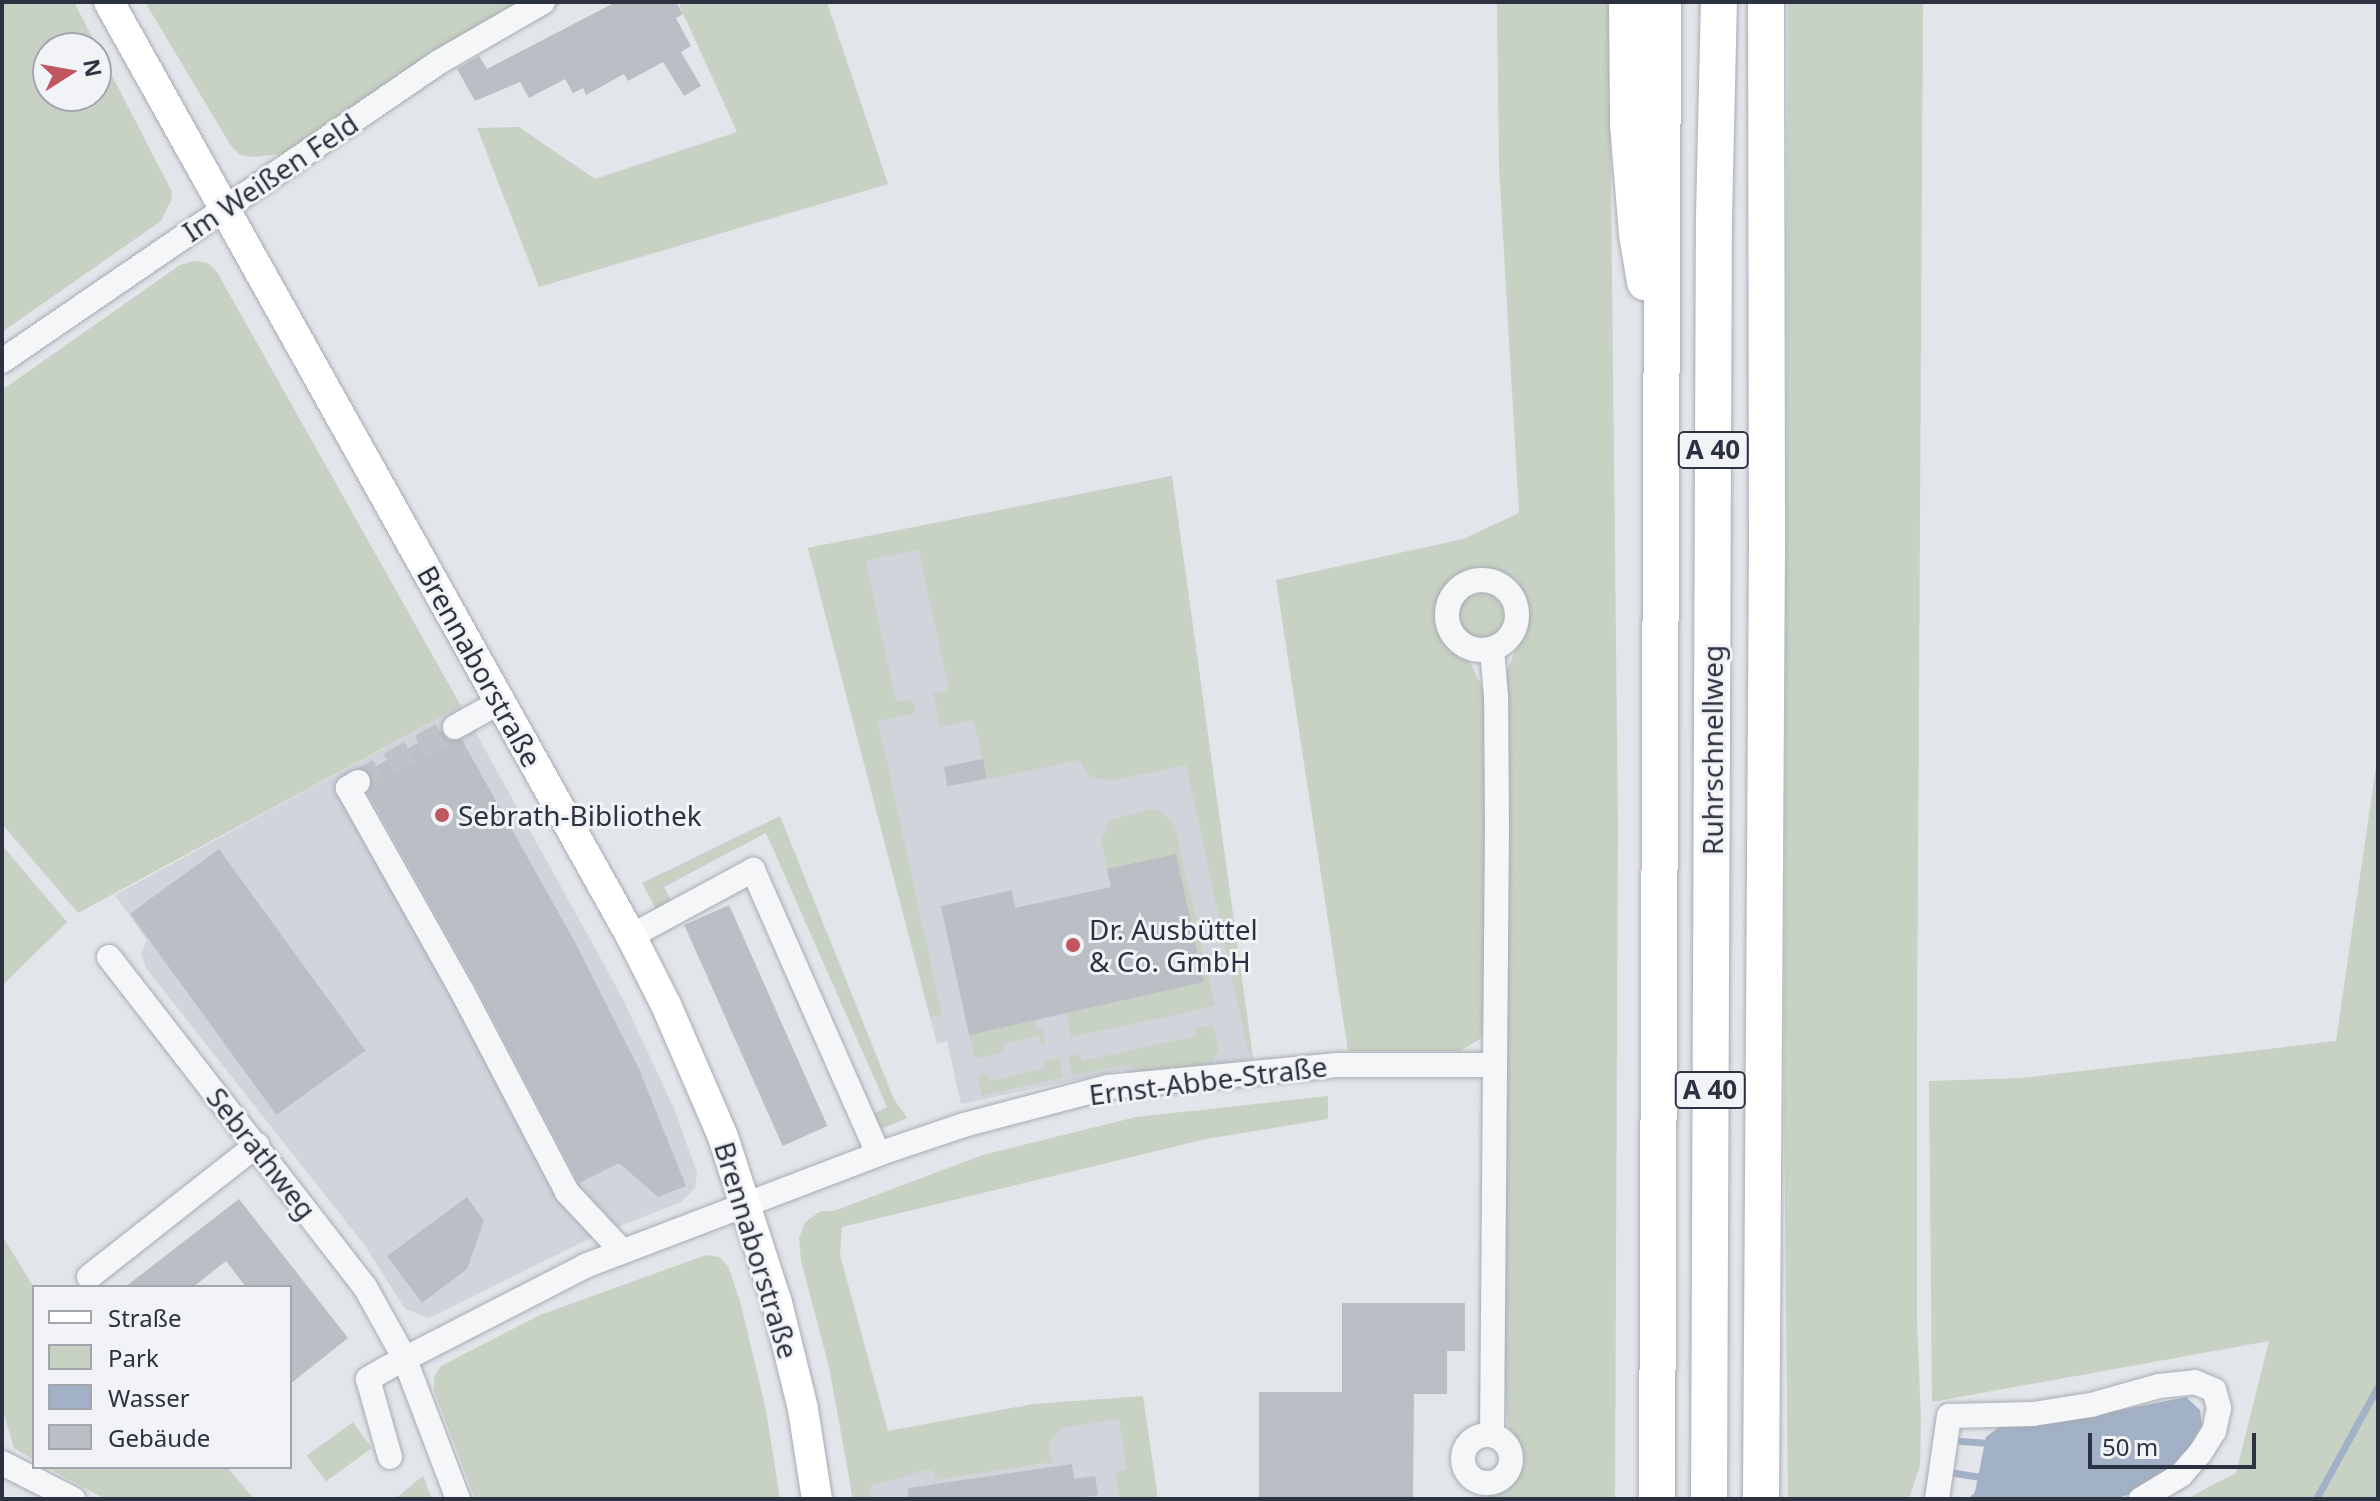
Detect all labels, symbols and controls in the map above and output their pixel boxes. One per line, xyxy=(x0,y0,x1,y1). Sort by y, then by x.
north arrow xyxy=(32,32,112,112)
text: N xyxy=(77,56,110,79)
street label: Im Weißen Feld xyxy=(176,106,364,248)
road number: A 40 xyxy=(1677,428,1749,472)
street label: Brennaborstraße xyxy=(411,560,549,772)
street label: Ruhrschnellweg xyxy=(1695,645,1729,855)
place label: Sebrath-Bibliothek xyxy=(458,798,702,832)
marker: Sebrath-Bibliothek xyxy=(433,806,451,824)
place label: Dr. Ausbüttel & Co. GmbH xyxy=(1089,912,1258,978)
marker: Dr. Ausbüttel & Co. GmbH xyxy=(1064,936,1082,954)
street label: Ernst-Abbe-Straße xyxy=(1087,1049,1329,1111)
road number: A 40 xyxy=(1674,1068,1746,1112)
street label: Sebrathweg xyxy=(200,1081,324,1225)
street label: Brennaborstraße xyxy=(708,1138,806,1362)
legend xyxy=(32,1285,292,1469)
text: Straße xyxy=(108,1301,181,1334)
text: Park xyxy=(108,1341,159,1374)
text: Wasser xyxy=(108,1381,190,1414)
scale bar xyxy=(2092,1417,2260,1467)
text: Gebäude xyxy=(108,1421,210,1454)
text: 50 m xyxy=(2102,1430,2158,1463)

